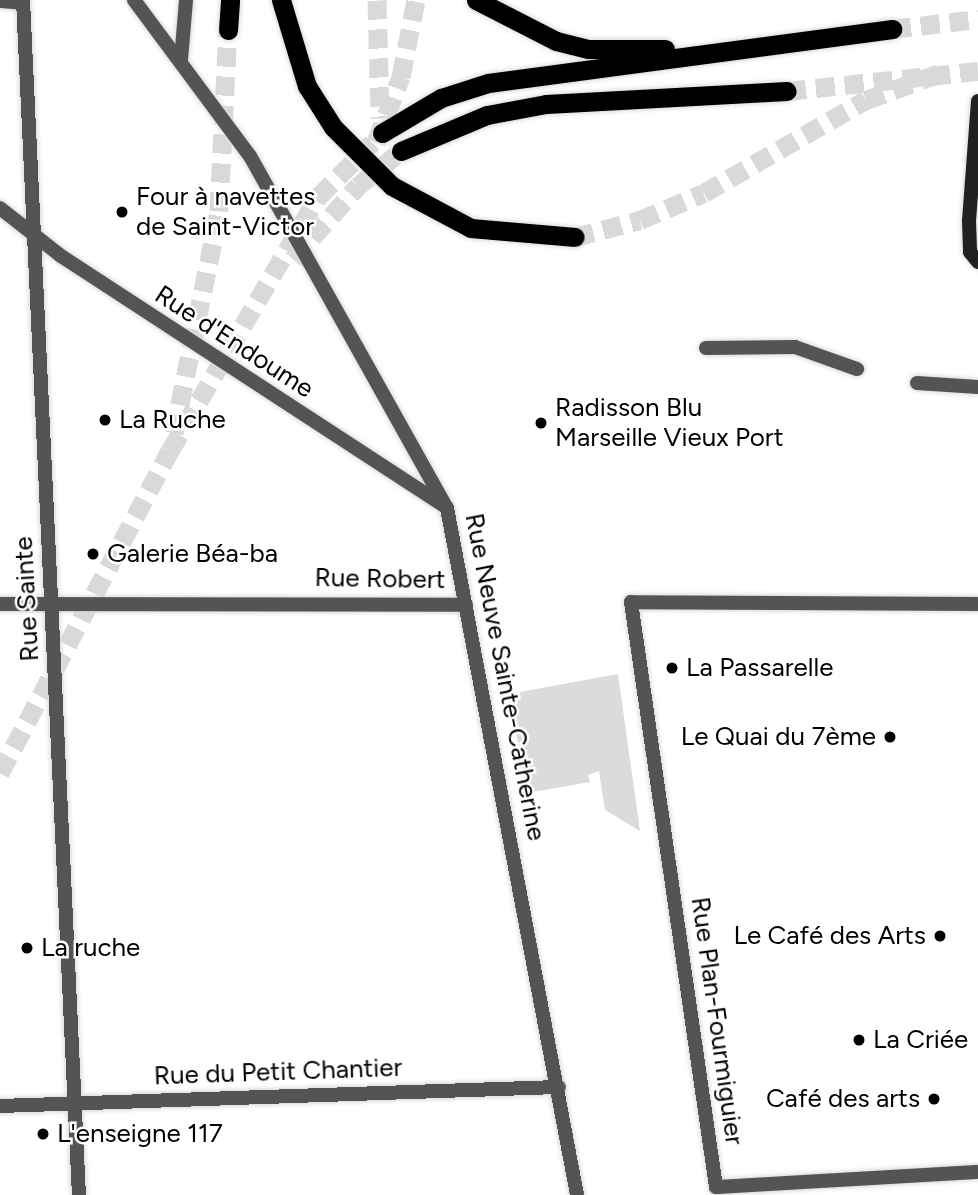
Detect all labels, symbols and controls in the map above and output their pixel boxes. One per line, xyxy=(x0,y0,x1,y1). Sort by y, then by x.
place label: Four à navettes de Saint-Victor xyxy=(136,181,315,242)
marker: Four à navettes de Saint-Victor xyxy=(114,204,130,220)
street label: Rue d'Endoume xyxy=(149,279,319,405)
place label: Radisson Blu Marseille Vieux Port xyxy=(555,392,783,453)
place label: La Ruche xyxy=(119,404,226,436)
marker: La Ruche xyxy=(97,412,113,428)
marker: Radisson Blu Marseille Vieux Port xyxy=(533,415,549,431)
street label: Rue Neuve Sainte-Catherine xyxy=(458,511,552,843)
street label: Rue Sainte xyxy=(8,536,46,662)
place label: Galerie Béa-ba xyxy=(107,538,278,570)
marker: Galerie Béa-ba xyxy=(85,546,101,562)
street label: Rue Robert xyxy=(314,562,446,596)
place label: La Passarelle xyxy=(686,652,833,684)
marker: La Passarelle xyxy=(664,660,680,676)
place label: Le Quai du 7ème xyxy=(681,721,876,753)
marker: Le Quai du 7ème xyxy=(882,729,898,745)
street label: Rue Plan-Fourmiguier xyxy=(684,895,750,1147)
place label: Le Café des Arts xyxy=(733,920,926,952)
marker: Le Café des Arts xyxy=(932,928,948,944)
place label: La ruche xyxy=(41,932,140,964)
marker: La ruche xyxy=(19,940,35,956)
place label: La Criée xyxy=(873,1024,968,1056)
marker: La Criée xyxy=(851,1032,867,1048)
street label: Rue du Petit Chantier xyxy=(153,1052,403,1092)
place label: Café des arts xyxy=(766,1083,920,1115)
marker: Café des arts xyxy=(926,1091,942,1107)
place label: L'enseigne 117 xyxy=(57,1118,223,1150)
marker: L'enseigne 117 xyxy=(35,1126,51,1142)

